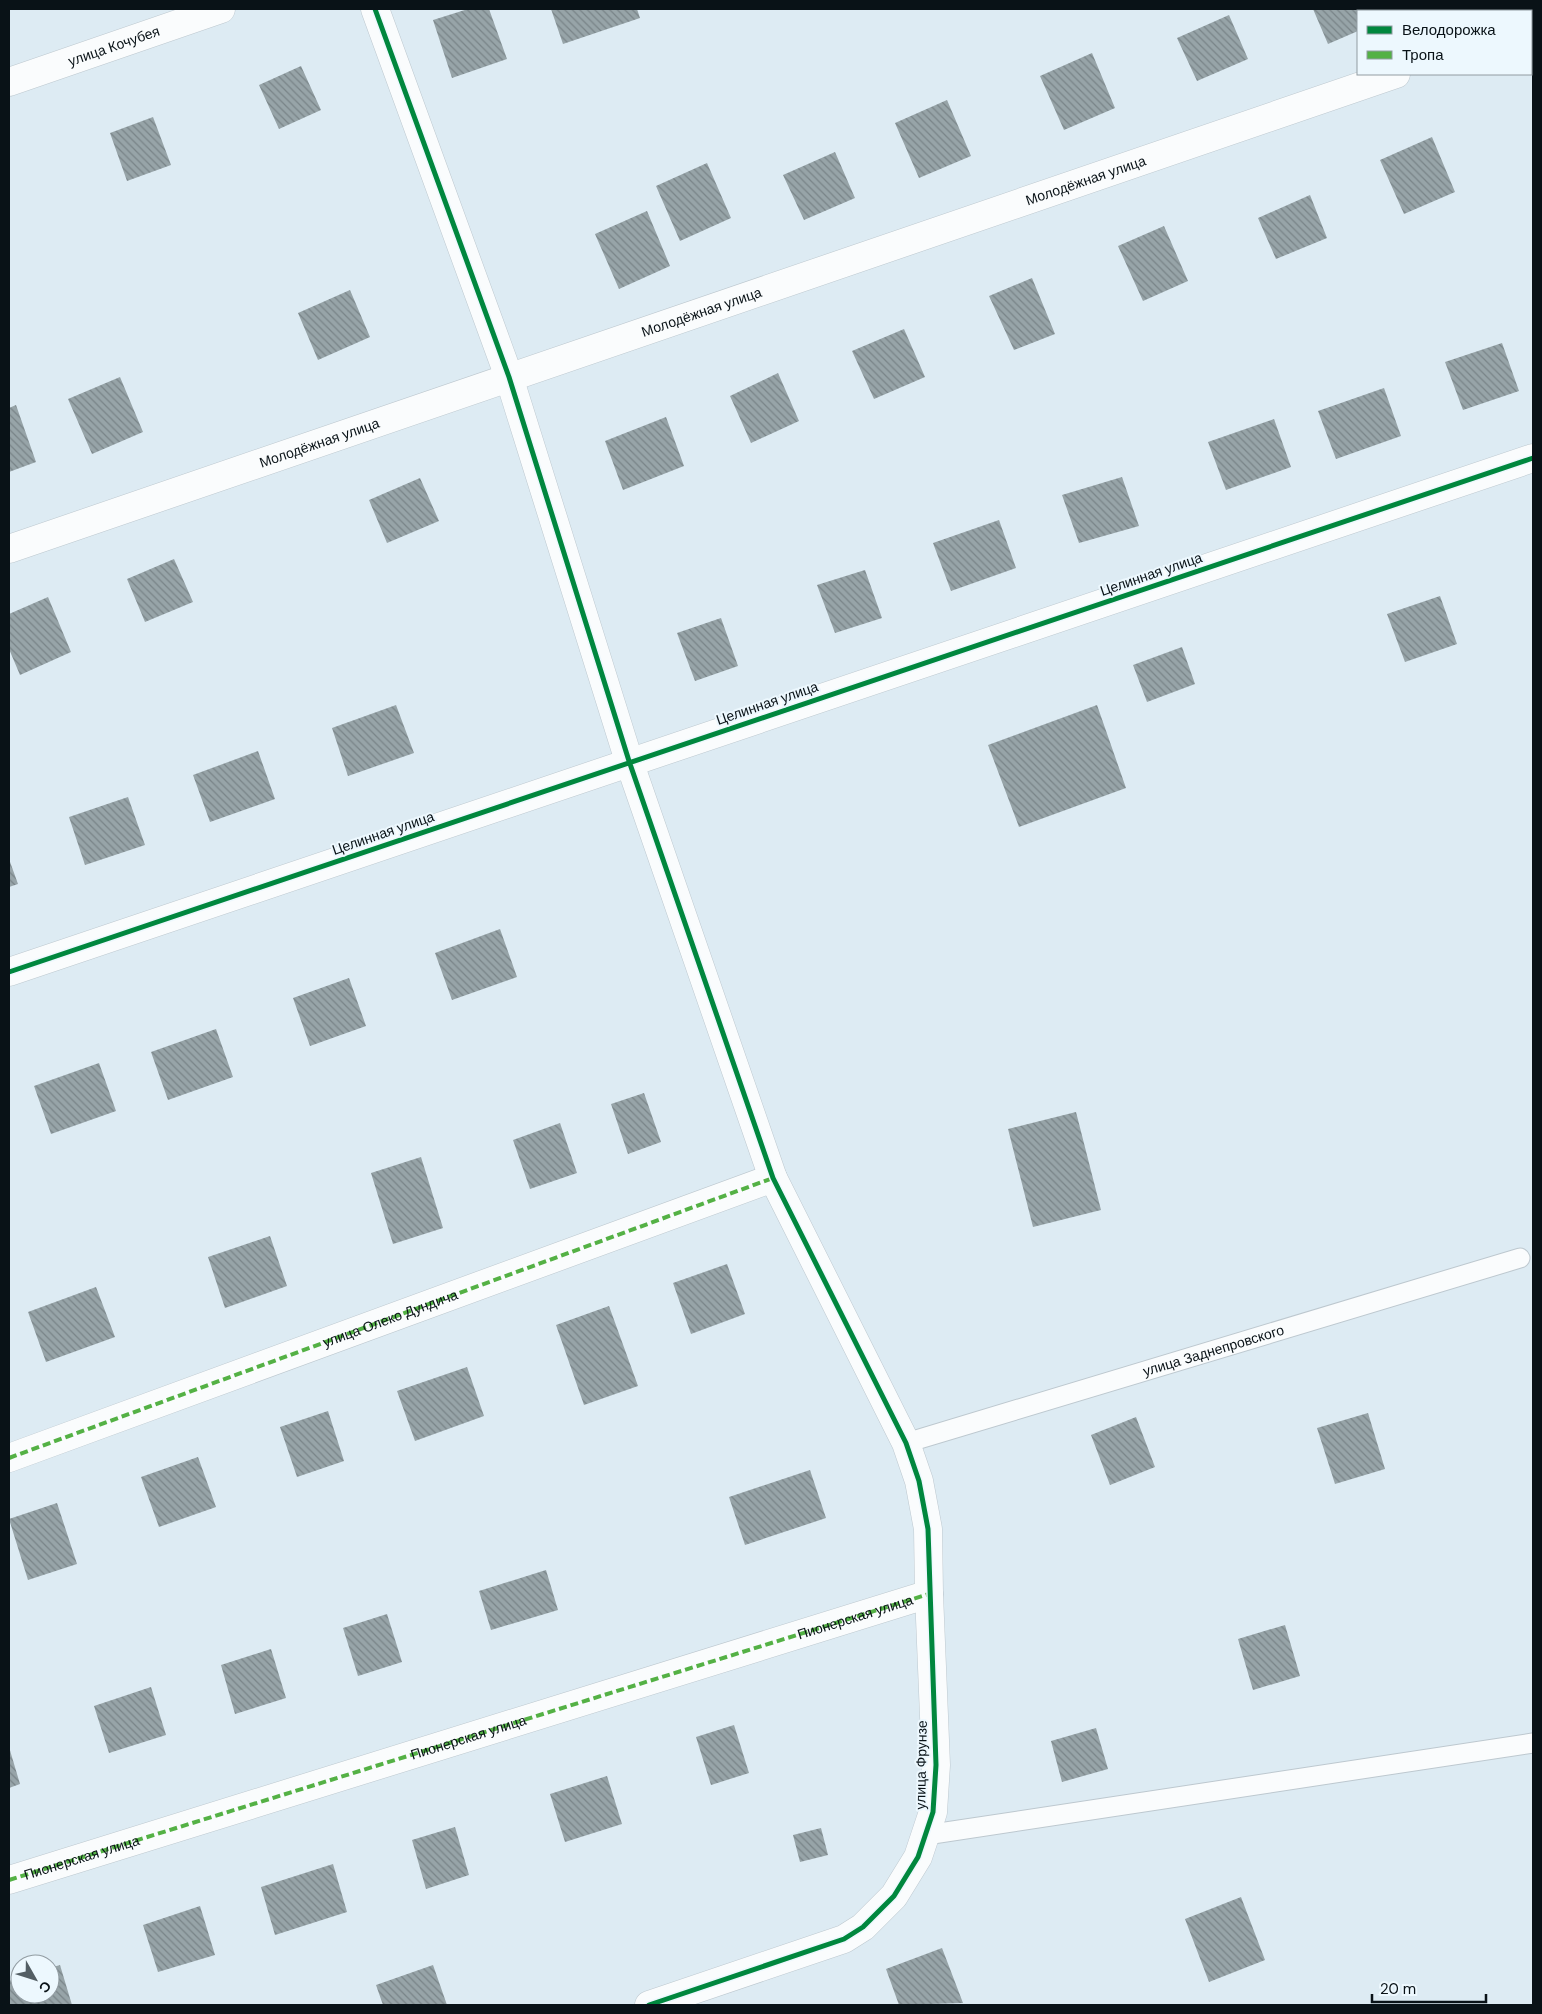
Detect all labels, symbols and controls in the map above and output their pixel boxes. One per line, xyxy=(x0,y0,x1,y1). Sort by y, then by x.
legend xyxy=(1357,10,1532,75)
text: Велодорожка xyxy=(1402,20,1496,40)
street label: улица Кочубея xyxy=(66,22,162,70)
text: Тропа xyxy=(1402,45,1444,65)
street label: Молодёжная улица xyxy=(1023,151,1148,209)
street label: Молодёжная улица xyxy=(639,283,764,341)
street label: Молодёжная улица xyxy=(257,414,382,472)
street label: Целинная улица xyxy=(1098,548,1205,600)
street label: Целинная улица xyxy=(714,677,821,729)
street label: Целинная улица xyxy=(330,807,437,859)
street label: улица Олеко Дундича xyxy=(320,1285,460,1351)
street label: улица Заднепровского xyxy=(1141,1321,1286,1380)
street label: Пионерская улица xyxy=(795,1591,915,1643)
street label: Пионерская улица xyxy=(408,1711,529,1764)
street label: улица Фрунзе xyxy=(911,1720,931,1810)
street label: Пионерская улица xyxy=(22,1831,142,1884)
north arrow xyxy=(10,1954,60,2004)
scale bar xyxy=(1372,1972,1486,2004)
text: С xyxy=(35,1978,55,1997)
text: 20 m xyxy=(1380,1979,1416,1999)

